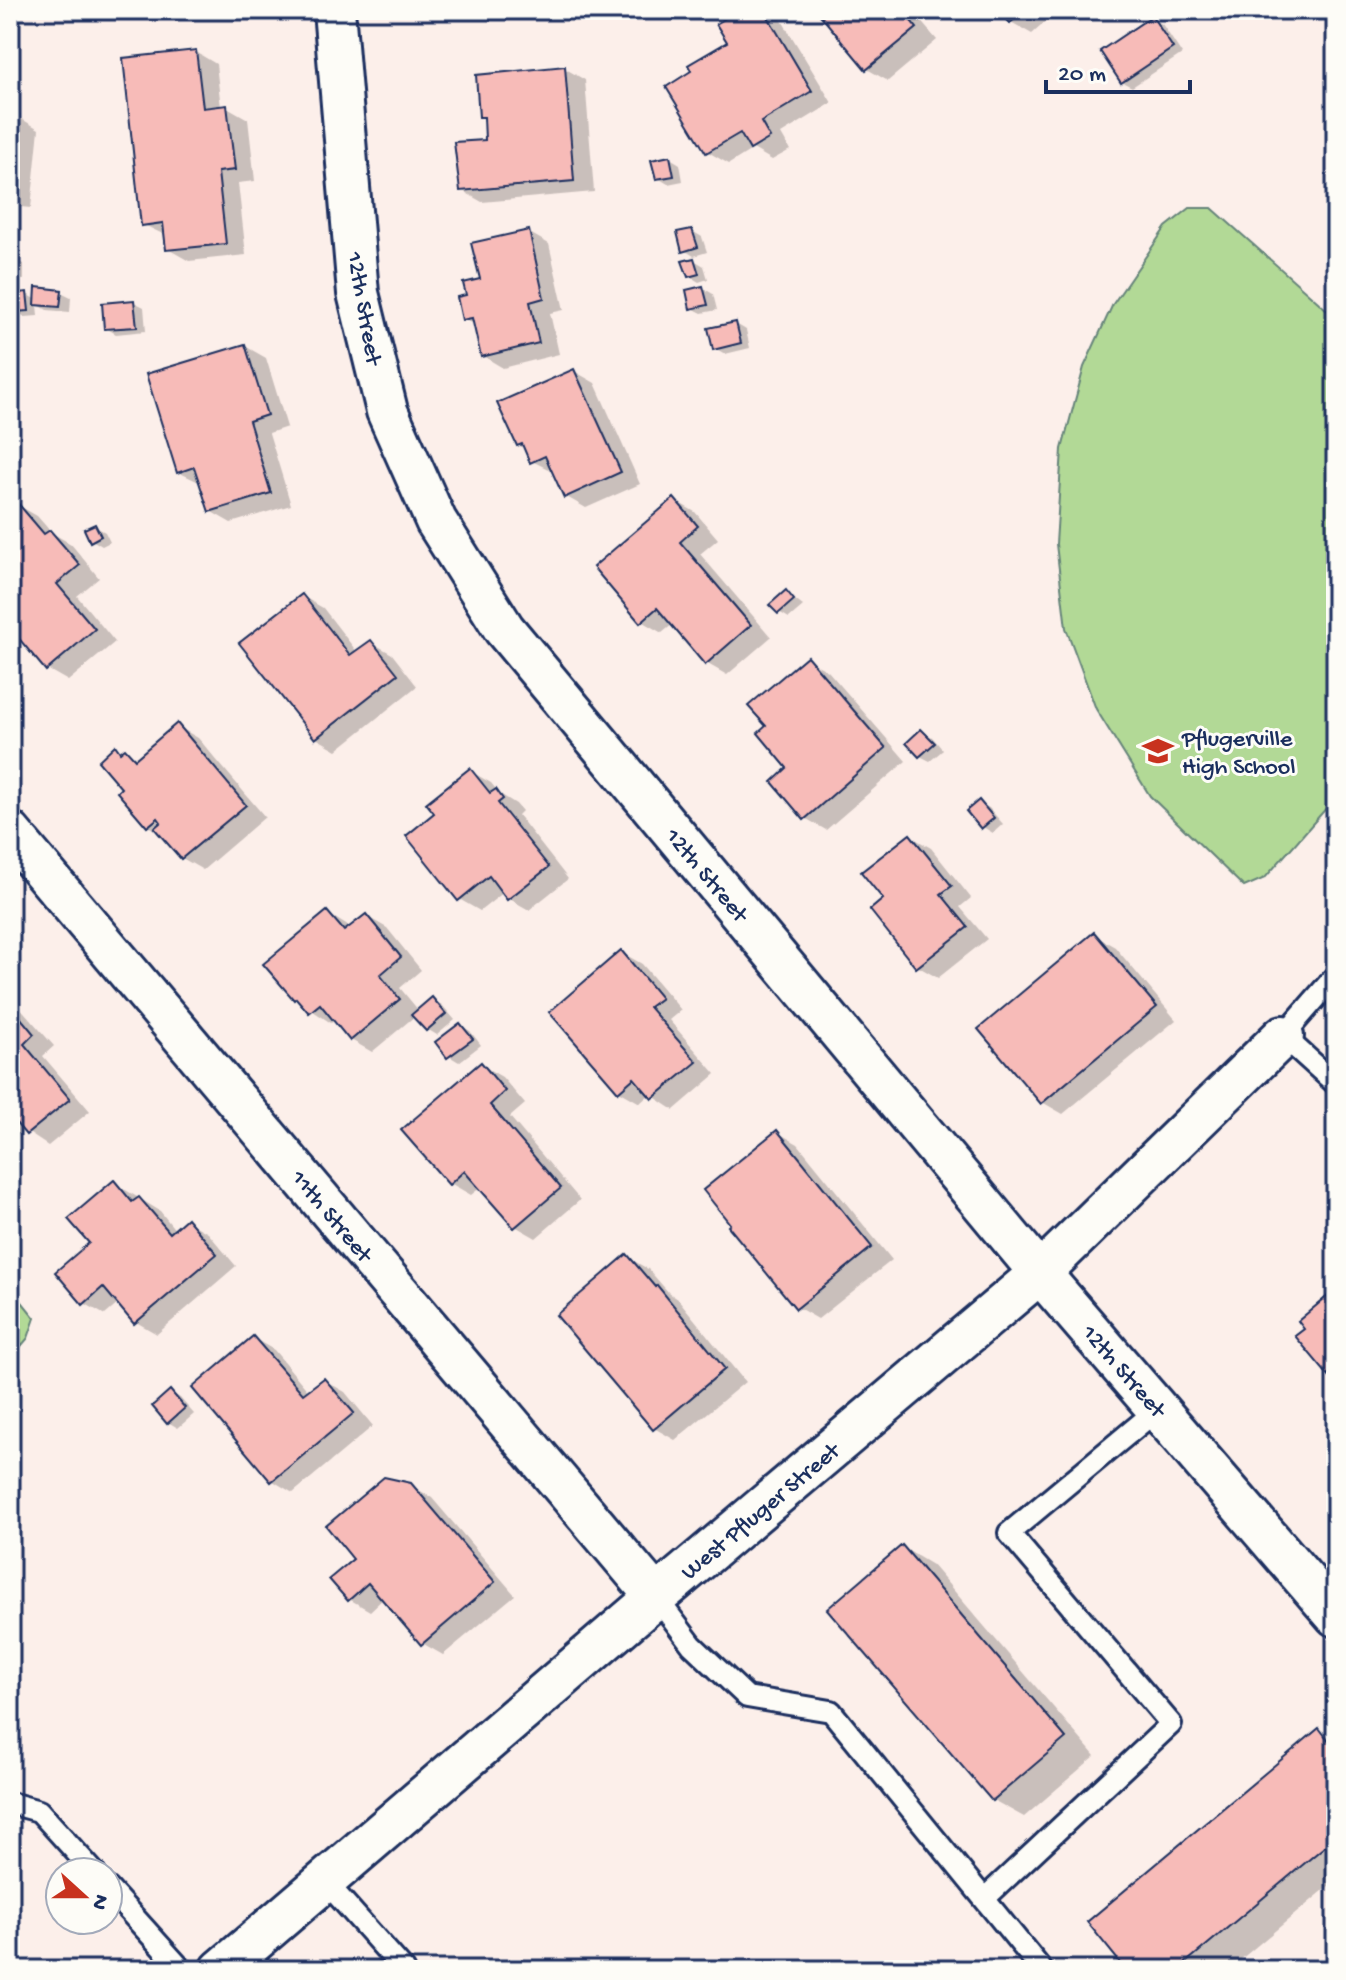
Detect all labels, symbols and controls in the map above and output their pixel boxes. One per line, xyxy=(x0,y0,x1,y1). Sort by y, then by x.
scale bar xyxy=(1046,44,1190,94)
text: 20 m xyxy=(1058,61,1106,90)
street label: 12th Street xyxy=(338,249,387,369)
place label: Pflugerville High School xyxy=(1181,726,1296,783)
school or university icon: Pflugerville High School xyxy=(1141,734,1175,768)
street label: 12th Street xyxy=(657,823,754,931)
street label: 11th Street xyxy=(283,1164,379,1271)
street label: 12th Street xyxy=(1073,1319,1172,1426)
street label: West Pfluger Street xyxy=(676,1436,848,1588)
north arrow xyxy=(44,1856,124,1936)
text: N xyxy=(84,1890,114,1913)

